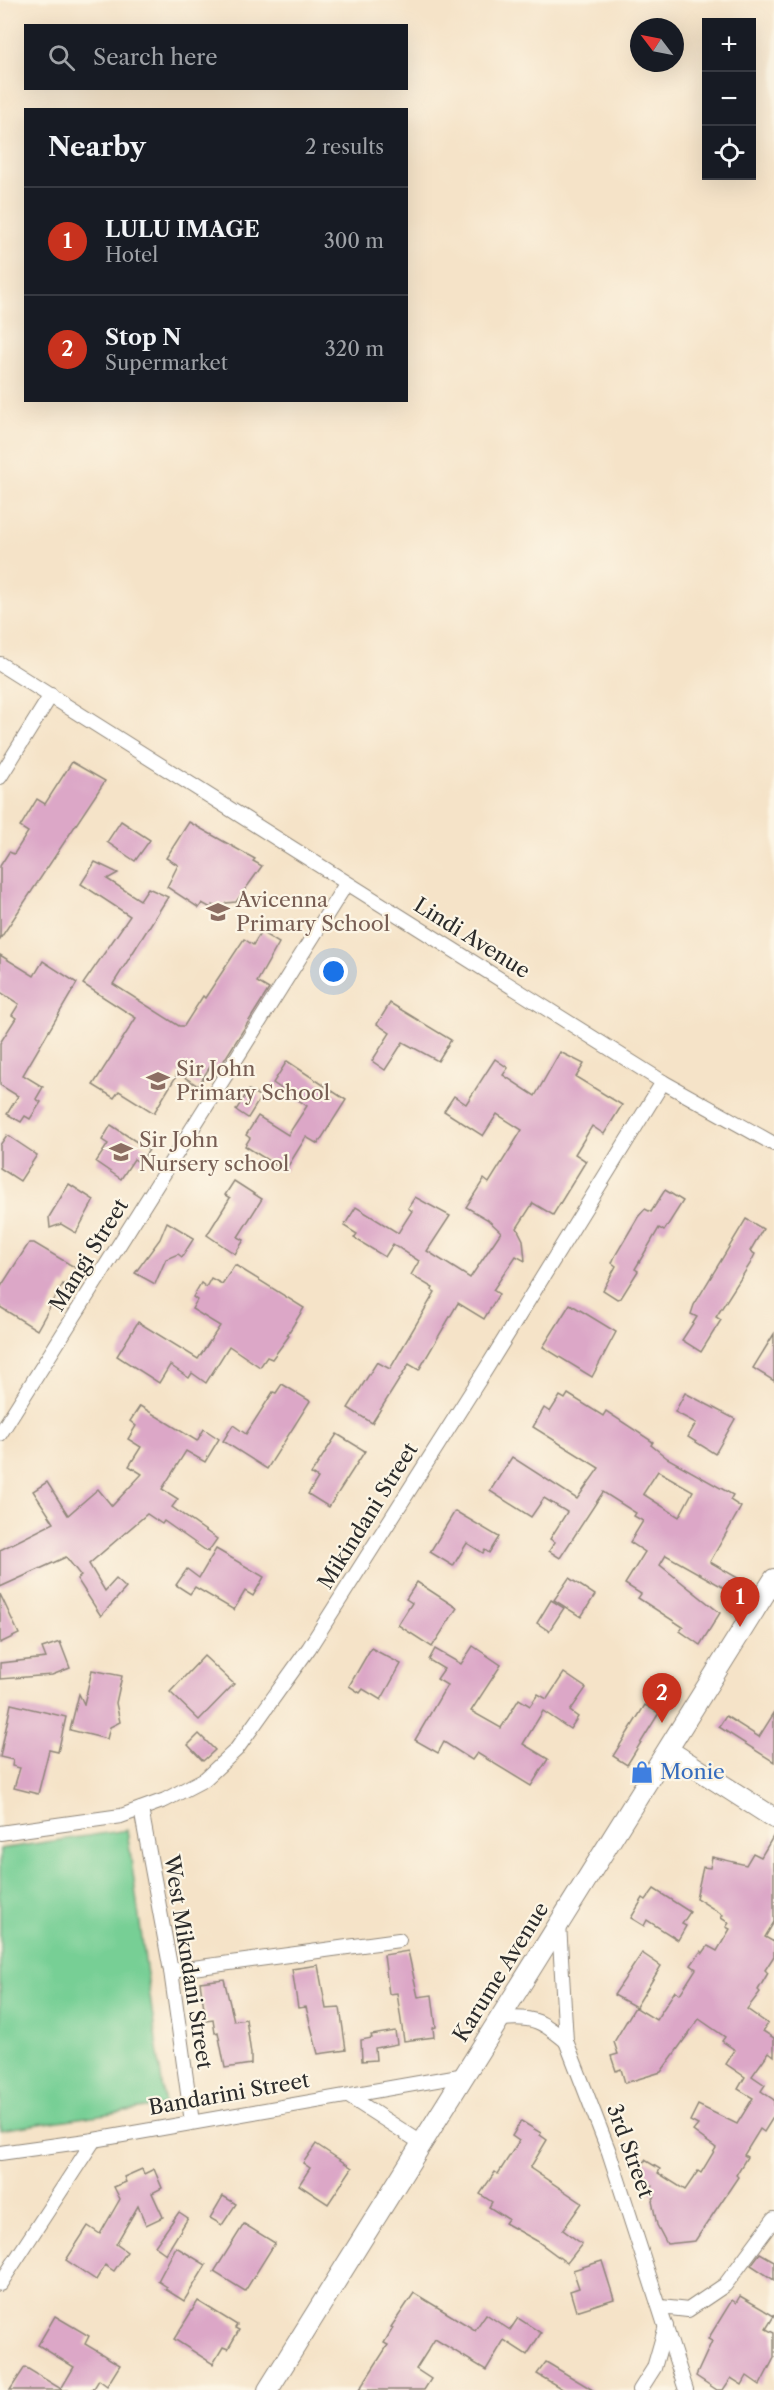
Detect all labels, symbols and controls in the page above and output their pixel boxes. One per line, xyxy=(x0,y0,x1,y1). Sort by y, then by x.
north arrow xyxy=(630,18,684,72)
map controls xyxy=(702,18,756,180)
button: + xyxy=(702,18,756,72)
search box xyxy=(24,24,408,90)
icon: search xyxy=(45,41,78,74)
text: Search here xyxy=(93,44,218,71)
button: − xyxy=(702,72,756,126)
button: locate xyxy=(702,126,756,180)
text: Nearby xyxy=(48,131,146,163)
text: 2 results xyxy=(305,135,384,159)
text: LULU IMAGE xyxy=(105,216,260,243)
text: 1 xyxy=(63,229,72,253)
text: 300 m xyxy=(324,229,384,253)
text: Hotel xyxy=(105,243,158,267)
text: Stop N xyxy=(105,324,181,351)
text: 2 xyxy=(62,337,73,361)
text: 320 m xyxy=(325,337,384,361)
text: Supermarket xyxy=(105,351,228,375)
place label: Avicenna Primary School xyxy=(235,887,390,936)
street label: Lindi Avenue xyxy=(410,892,535,983)
school or university icon: Avicenna Primary School xyxy=(205,899,231,925)
your location xyxy=(319,957,348,986)
place label: Sir John Primary School xyxy=(176,1056,330,1105)
school or university icon: Sir John Primary School xyxy=(145,1068,171,1094)
place label: Sir John Nursery school xyxy=(139,1127,289,1176)
school or university icon: Sir John Nursery school xyxy=(108,1139,134,1165)
street label: Mangi Street xyxy=(44,1193,133,1316)
street label: Mikindani Street xyxy=(313,1437,423,1594)
pin: 1 xyxy=(720,1578,760,1627)
pin: 2 xyxy=(642,1674,682,1723)
shop icon: Monie xyxy=(629,1759,655,1785)
place label: Monie xyxy=(660,1759,725,1784)
street label: West Mikndani Street xyxy=(159,1852,218,2071)
street label: Karume Avenue xyxy=(448,1897,554,2046)
street label: Bandarini Street xyxy=(147,2067,312,2120)
street label: 3rd Street xyxy=(602,2100,659,2202)

